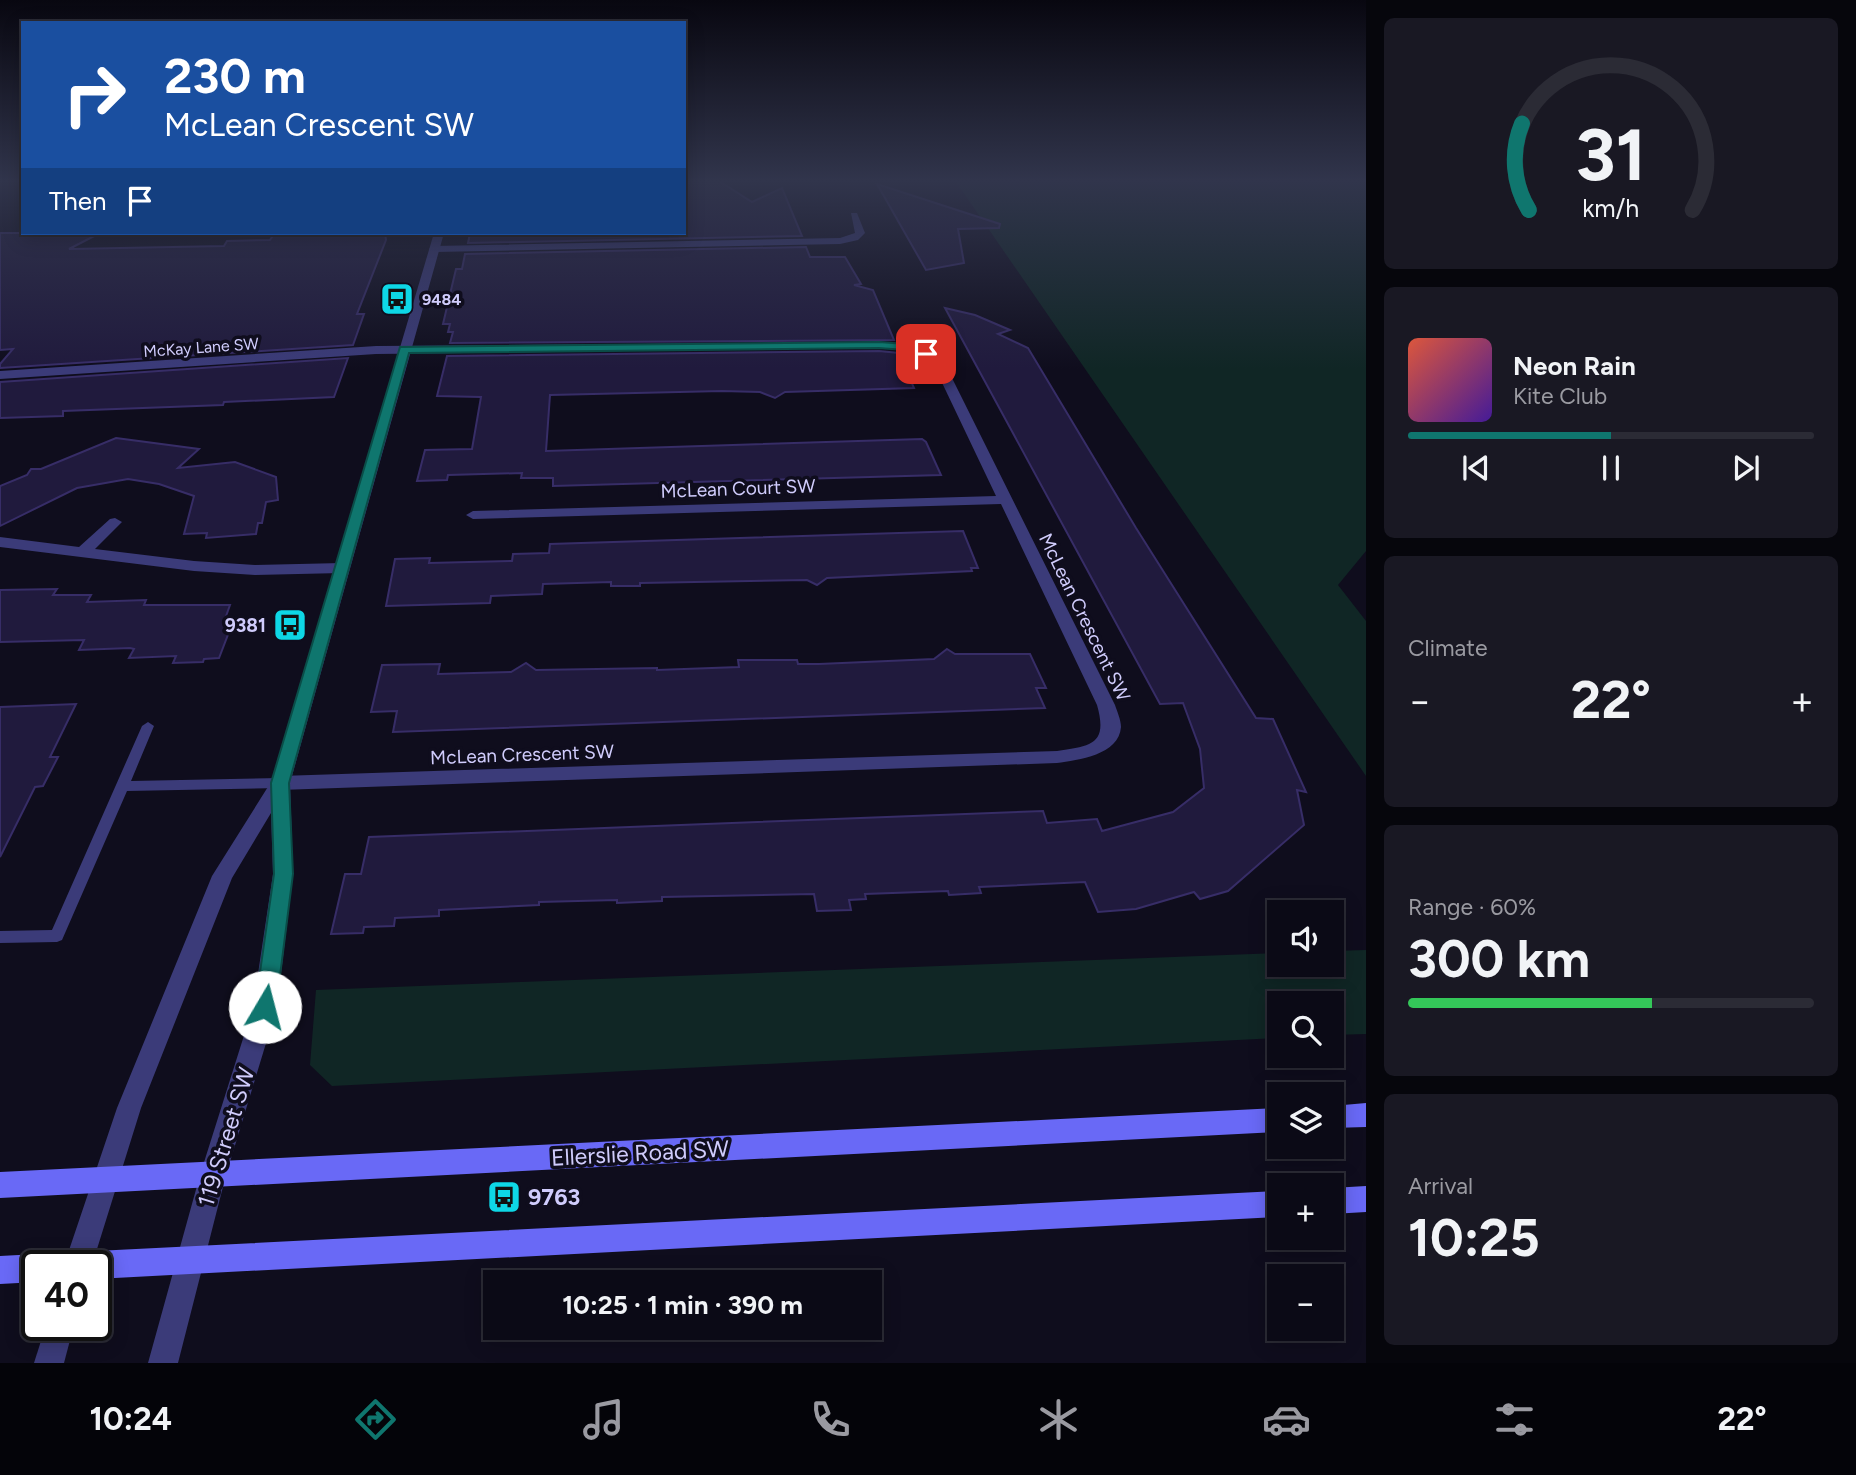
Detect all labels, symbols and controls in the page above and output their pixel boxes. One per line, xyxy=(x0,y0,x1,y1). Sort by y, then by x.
text: 230 m xyxy=(164,46,306,105)
icon: right xyxy=(49,49,140,140)
text: McLean Crescent SW xyxy=(164,106,474,144)
text: 31 xyxy=(1575,111,1647,198)
icon: arrive xyxy=(121,182,159,220)
text: Then xyxy=(49,185,107,217)
text: km/h xyxy=(1582,192,1640,222)
bus stop icon: 9484 xyxy=(378,280,416,318)
place label: 9484 xyxy=(422,290,461,309)
pin xyxy=(896,324,956,384)
street label: McKay Lane SW xyxy=(143,334,260,361)
icon: arrive xyxy=(907,335,945,373)
text: Neon Rain xyxy=(1513,350,1636,382)
text: Kite Club xyxy=(1513,382,1607,410)
icon: previous xyxy=(1457,449,1495,487)
icon: pause xyxy=(1592,449,1630,487)
icon: next xyxy=(1727,449,1765,487)
street label: McLean Court SW xyxy=(660,474,817,503)
street label: McLean Crescent SW xyxy=(1034,529,1136,706)
bus stop icon: 9381 xyxy=(271,606,309,644)
place label: 9381 xyxy=(225,614,266,637)
text: Climate xyxy=(1408,634,1487,662)
text: 22° xyxy=(1571,669,1651,731)
text: − xyxy=(1408,678,1432,724)
text: + xyxy=(1790,678,1814,724)
street label: McLean Crescent SW xyxy=(430,740,615,769)
text: Range · 60% xyxy=(1408,893,1536,921)
map controls xyxy=(1267,900,1344,1341)
button: sound xyxy=(1267,900,1344,977)
text: 300 km xyxy=(1408,928,1590,990)
position arrow xyxy=(228,970,302,1044)
button: search xyxy=(1267,991,1344,1068)
street label: 119 Street SW xyxy=(192,1064,260,1210)
button: layers xyxy=(1267,1082,1344,1159)
street label: Ellerslie Road SW xyxy=(550,1134,730,1172)
text: Arrival xyxy=(1408,1172,1473,1200)
button: + xyxy=(1267,1173,1344,1250)
bus stop icon: 9763 xyxy=(485,1178,523,1216)
place label: 9763 xyxy=(528,1183,580,1211)
text: 10:25 xyxy=(1408,1207,1540,1269)
speed limit sign: 40 xyxy=(21,1250,112,1341)
button: − xyxy=(1267,1264,1344,1341)
text: 10:25 · 1 min · 390 m xyxy=(562,1289,803,1321)
icon: directions xyxy=(351,1395,400,1444)
icon: music xyxy=(579,1395,628,1444)
icon: phone xyxy=(806,1395,855,1444)
icon: climate xyxy=(1034,1395,1083,1444)
icon: car xyxy=(1262,1395,1311,1444)
icon: filters xyxy=(1490,1395,1539,1444)
text: 10:24 xyxy=(89,1400,172,1438)
text: 22° xyxy=(1717,1400,1767,1438)

